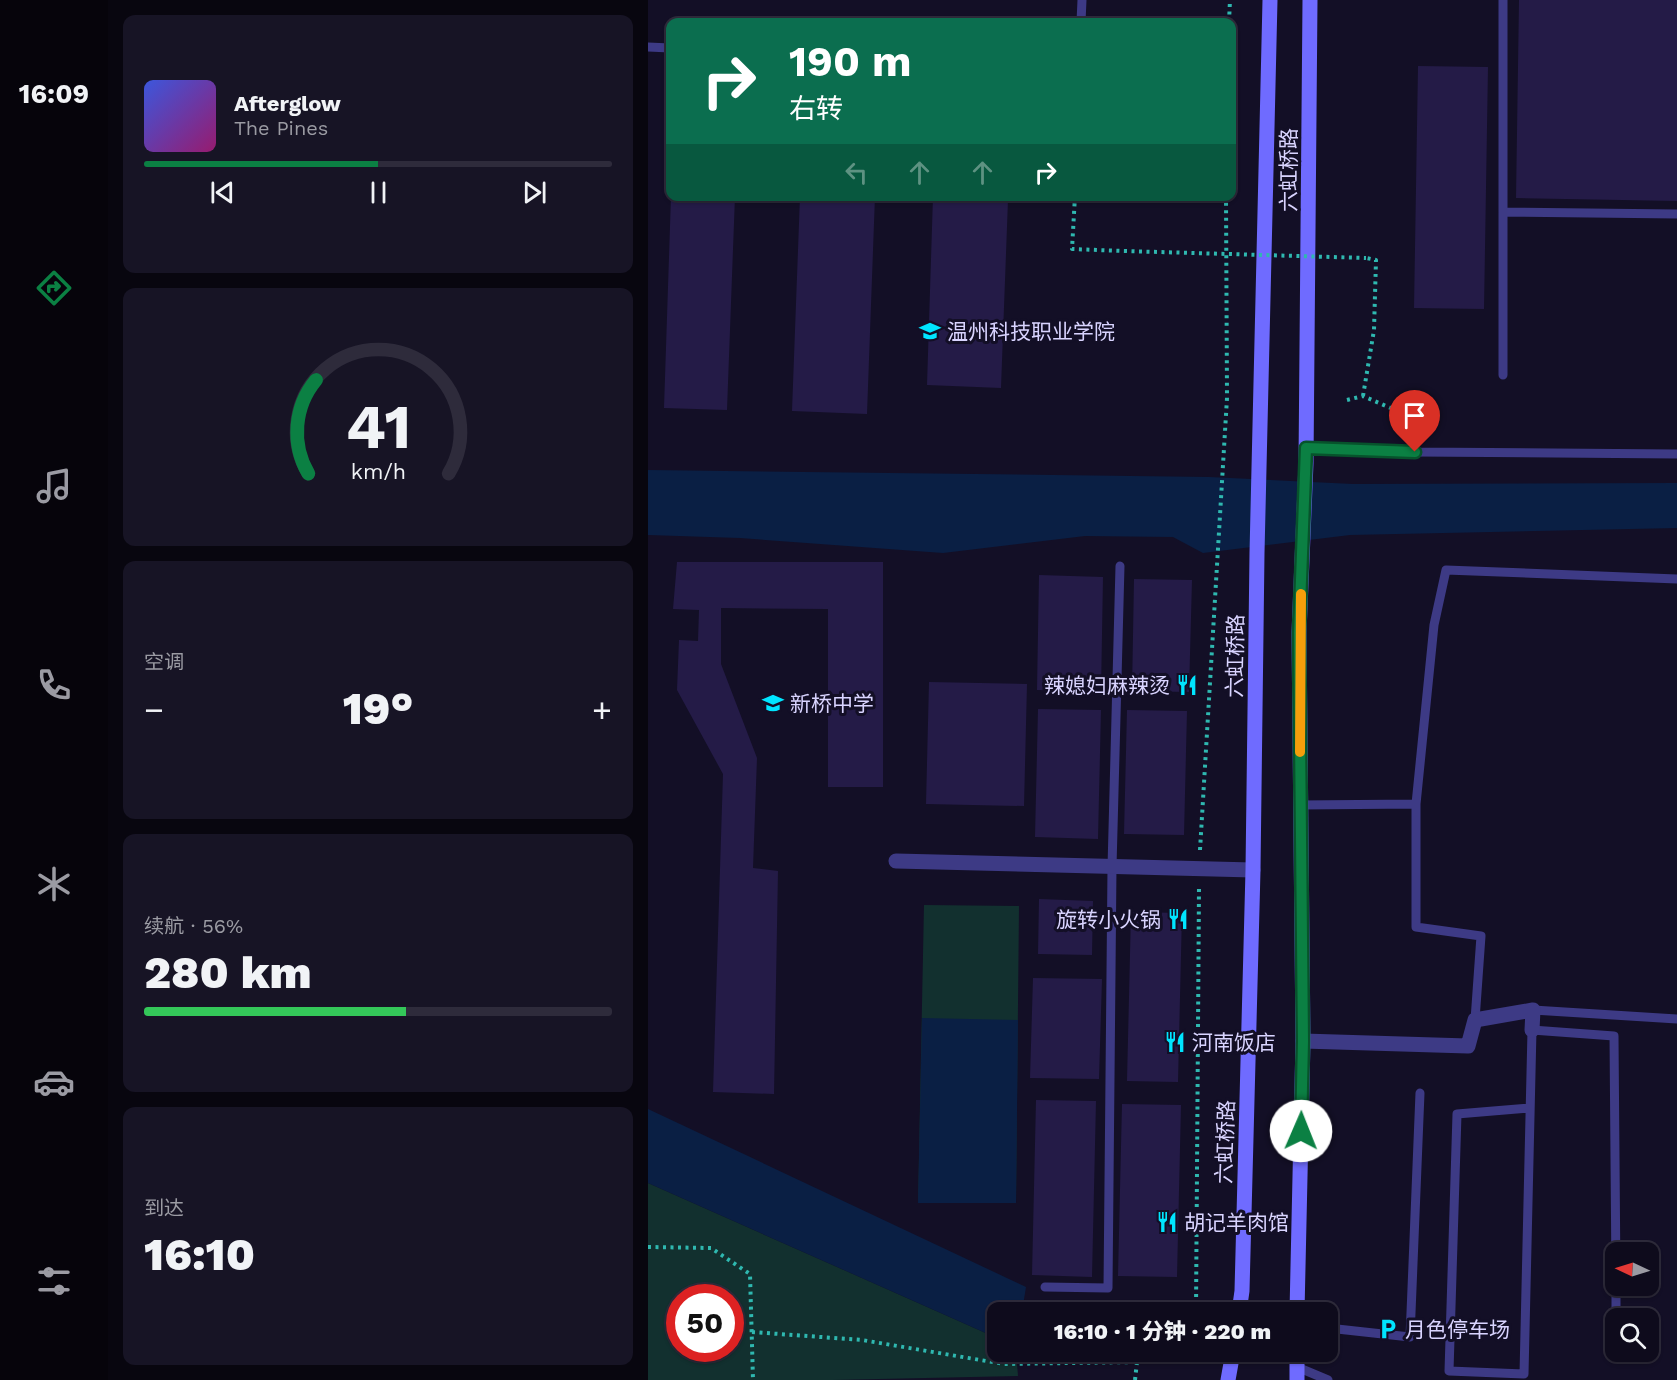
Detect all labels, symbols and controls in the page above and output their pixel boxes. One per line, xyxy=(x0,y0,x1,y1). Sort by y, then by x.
text: 190 m xyxy=(789,37,912,86)
icon: right xyxy=(690,42,768,120)
text: 16:09 xyxy=(19,78,89,110)
text: Afterglow xyxy=(234,91,341,116)
text: 右转 xyxy=(789,93,843,125)
text: The Pines xyxy=(234,116,328,140)
street label: 六虹桥路 xyxy=(1276,128,1301,212)
icon: left xyxy=(840,156,873,189)
icon: ahead xyxy=(903,156,936,189)
icon: ahead xyxy=(966,156,999,189)
icon: right xyxy=(1029,156,1062,189)
icon: previous xyxy=(206,176,239,209)
icon: pause xyxy=(362,176,395,209)
icon: next xyxy=(518,176,551,209)
icon: directions xyxy=(33,267,75,309)
school or university icon: 温州科技职业学院 xyxy=(918,319,942,343)
place label: 温州科技职业学院 xyxy=(947,319,1115,344)
text: 41 xyxy=(345,390,411,463)
pin xyxy=(1389,390,1440,452)
icon: arrive xyxy=(1398,399,1431,432)
text: km/h xyxy=(350,459,406,484)
icon: music xyxy=(33,465,75,507)
street label: 六虹桥路 xyxy=(1222,614,1248,698)
text: 空调 xyxy=(144,650,184,674)
icon: phone xyxy=(33,664,75,706)
place label: 辣媳妇麻辣烫 xyxy=(1044,673,1170,698)
restaurant icon: 辣媳妇麻辣烫 xyxy=(1175,673,1199,697)
text: 19° xyxy=(343,682,413,735)
text: − xyxy=(144,690,164,729)
text: + xyxy=(592,690,612,729)
school or university icon: 新桥中学 xyxy=(761,691,785,715)
place label: 新桥中学 xyxy=(790,691,874,716)
icon: climate xyxy=(33,863,75,905)
place label: 旋转小火锅 xyxy=(1056,907,1161,932)
restaurant icon: 旋转小火锅 xyxy=(1166,907,1190,931)
text: 续航 · 56% xyxy=(144,914,243,938)
text: 280 km xyxy=(144,946,312,999)
restaurant icon: 河南饭店 xyxy=(1163,1030,1187,1054)
place label: 河南饭店 xyxy=(1192,1030,1276,1055)
icon: car xyxy=(33,1061,75,1103)
position arrow xyxy=(1269,1099,1333,1163)
street label: 六虹桥路 xyxy=(1211,1100,1239,1184)
text: 到达 xyxy=(144,1196,184,1220)
restaurant icon: 胡记羊肉馆 xyxy=(1155,1210,1179,1234)
place label: 胡记羊肉馆 xyxy=(1184,1210,1289,1235)
text: 16:10 xyxy=(144,1228,255,1281)
north arrow xyxy=(1605,1242,1659,1296)
map controls xyxy=(1605,1242,1659,1362)
icon: filters xyxy=(33,1260,75,1302)
speed limit sign: 50 xyxy=(666,1284,744,1362)
button: search xyxy=(1605,1308,1659,1362)
parking icon: 月色停车场 xyxy=(1376,1317,1400,1341)
place label: 月色停车场 xyxy=(1405,1317,1510,1342)
text: 16:10 · 1 分钟 · 220 m xyxy=(1054,1319,1271,1344)

